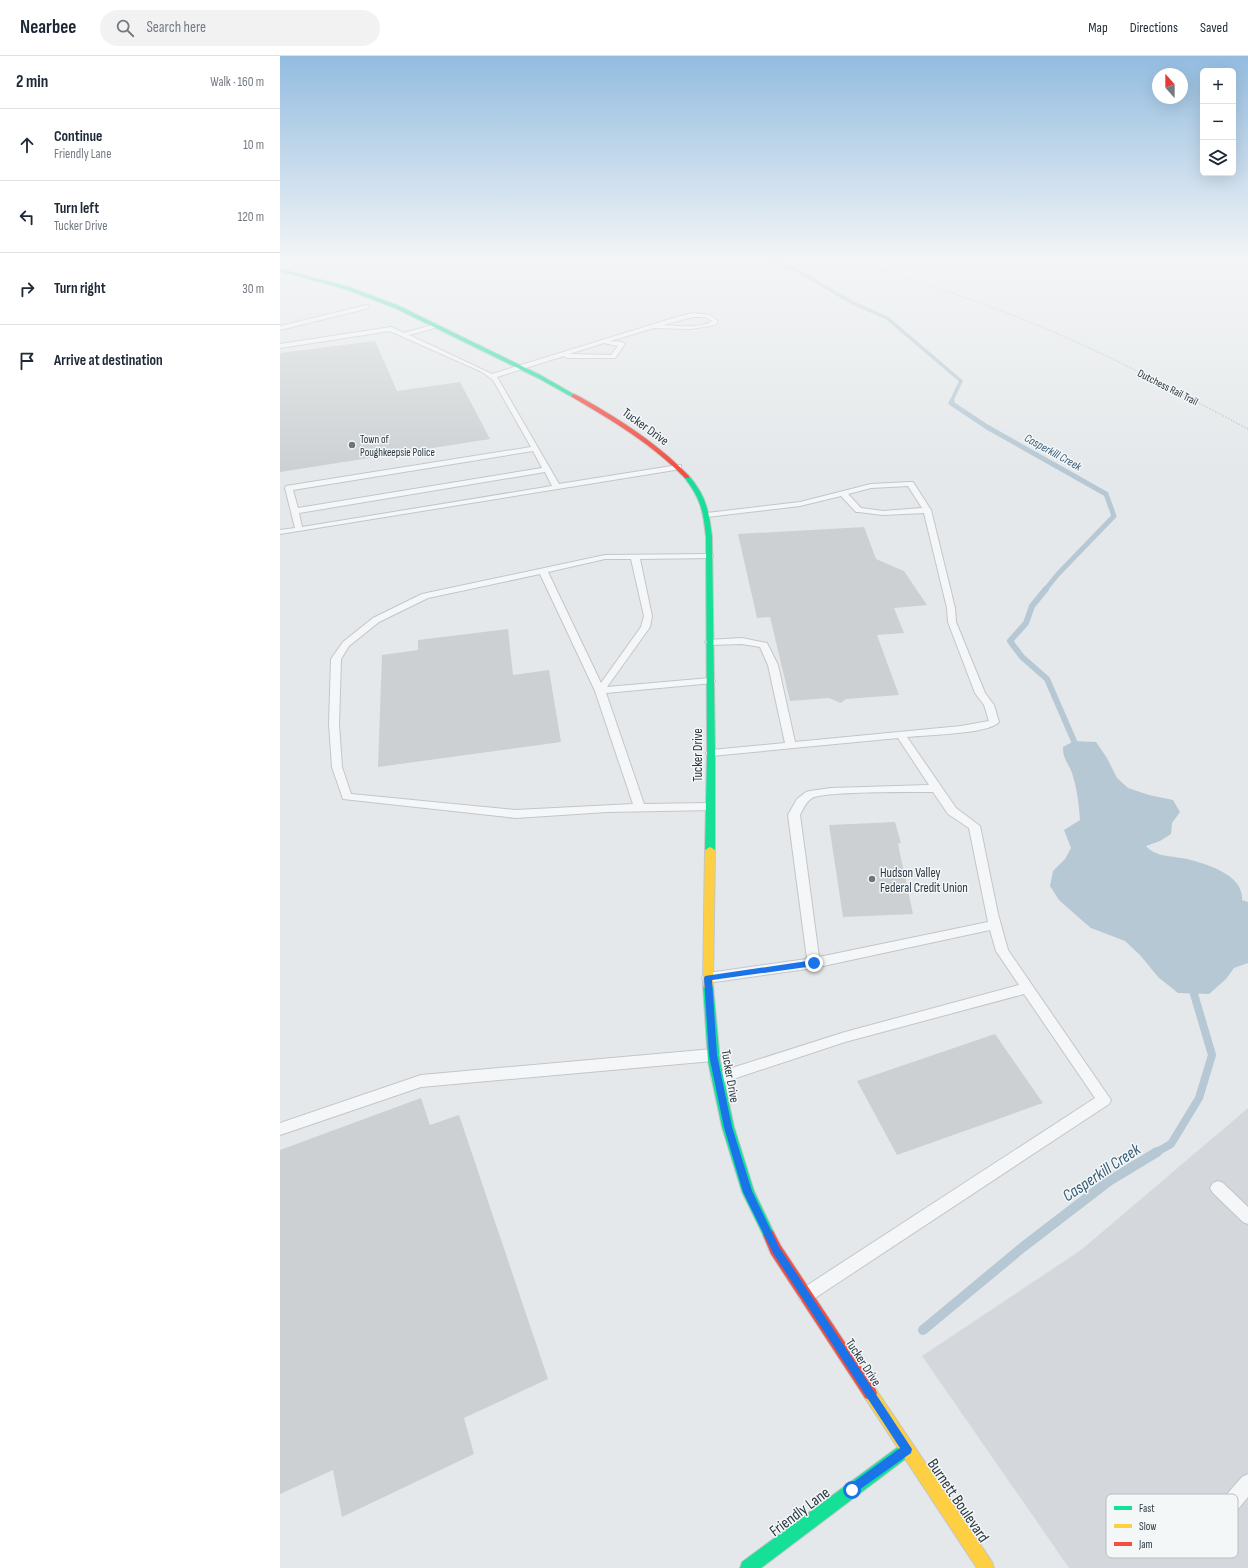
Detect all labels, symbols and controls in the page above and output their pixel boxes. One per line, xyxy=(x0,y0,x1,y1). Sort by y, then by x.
search box xyxy=(100,10,380,46)
text: Nearbee xyxy=(20,16,76,39)
icon: search xyxy=(114,17,136,39)
text: Search here xyxy=(146,18,206,37)
text: Map xyxy=(1088,19,1108,36)
text: Directions xyxy=(1130,19,1178,36)
text: Saved xyxy=(1200,19,1228,36)
north arrow xyxy=(1152,68,1188,104)
map controls xyxy=(1200,68,1236,176)
button: + xyxy=(1200,68,1236,104)
text: 2 min xyxy=(16,72,48,92)
text: Walk · 160 m xyxy=(210,74,264,90)
button: − xyxy=(1200,104,1236,140)
text: Continue xyxy=(54,127,103,146)
icon: ahead xyxy=(16,134,38,156)
text: 10 m xyxy=(243,137,264,153)
button: layers xyxy=(1200,140,1236,176)
text: Friendly Lane xyxy=(54,146,111,162)
text: Turn left xyxy=(54,199,99,218)
icon: left xyxy=(16,206,38,228)
text: 120 m xyxy=(238,209,264,225)
text: Tucker Drive xyxy=(54,218,107,234)
icon: right xyxy=(16,278,38,300)
text: Turn right xyxy=(54,279,106,298)
text: 30 m xyxy=(242,281,264,297)
icon: arrive xyxy=(16,350,38,372)
text: Arrive at destination xyxy=(54,351,163,370)
street label: Dutchess Rail Trail xyxy=(1135,367,1200,408)
street label: Tucker Drive xyxy=(619,405,672,449)
water label: Casperkill Creek xyxy=(1021,431,1084,475)
place label: Town of Poughkeepsie Police xyxy=(360,433,435,459)
marker: Town of Poughkeepsie Police xyxy=(347,440,357,450)
street label: Tucker Drive xyxy=(690,728,706,782)
place label: Hudson Valley Federal Credit Union xyxy=(880,865,968,896)
marker: Hudson Valley Federal Credit Union xyxy=(867,874,877,884)
route end xyxy=(805,954,823,972)
street label: Tucker Drive xyxy=(717,1048,743,1104)
water label: Casperkill Creek xyxy=(1059,1139,1145,1206)
street label: Tucker Drive xyxy=(842,1336,884,1389)
street label: Burnett Boulevard xyxy=(923,1455,993,1546)
route start xyxy=(843,1481,861,1499)
street label: Friendly Lane xyxy=(766,1483,834,1541)
legend xyxy=(1106,1494,1238,1558)
text: Fast xyxy=(1139,1502,1155,1515)
text: Slow xyxy=(1139,1520,1156,1533)
text: Jam xyxy=(1138,1538,1153,1551)

